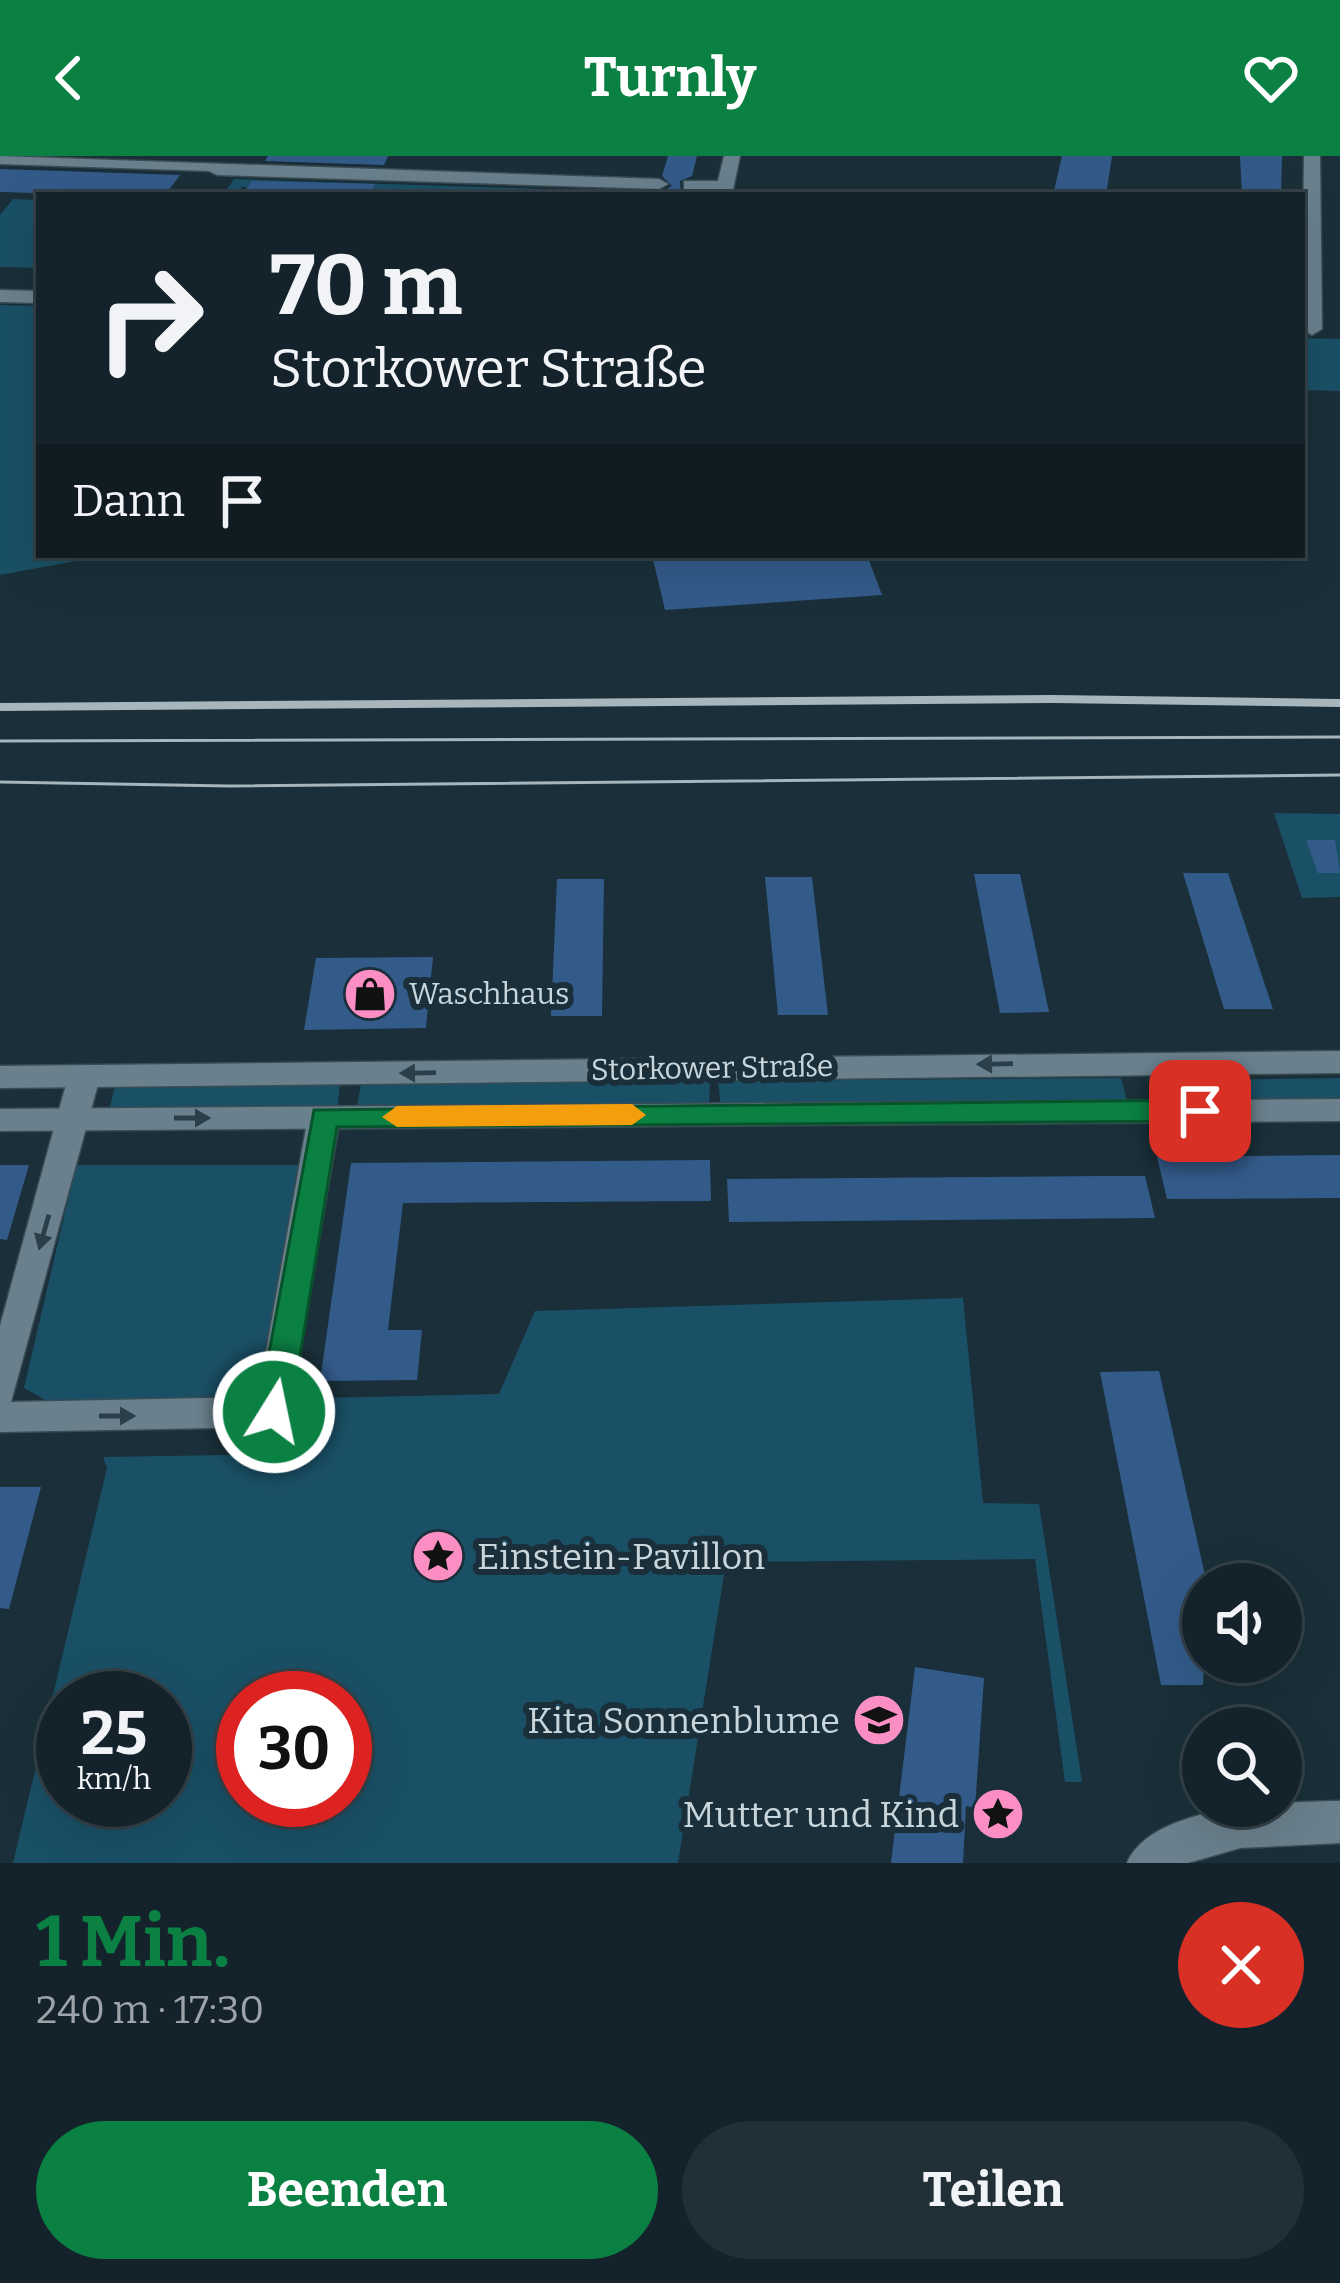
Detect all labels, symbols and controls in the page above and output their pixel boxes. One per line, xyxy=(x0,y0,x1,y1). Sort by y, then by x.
icon: back xyxy=(36,45,102,111)
icon: heart xyxy=(1238,45,1304,111)
text: Turnly xyxy=(584,46,756,110)
text: 70 m xyxy=(270,235,462,336)
icon: right xyxy=(72,240,228,396)
text: Storkower Straße xyxy=(270,337,707,401)
icon: arrive xyxy=(209,468,275,534)
text: Dann xyxy=(72,474,185,528)
shop icon: Waschhaus xyxy=(342,966,398,1022)
place label: Waschhaus xyxy=(409,976,569,1012)
street label: Storkower Straße xyxy=(590,1048,834,1088)
one-way arrow xyxy=(975,1054,1013,1074)
pin xyxy=(1149,1060,1251,1162)
one-way arrow xyxy=(398,1063,436,1082)
icon: arrive xyxy=(1167,1078,1233,1144)
one-way arrow xyxy=(174,1108,212,1128)
one-way arrow xyxy=(34,1214,53,1251)
position arrow xyxy=(211,1349,337,1475)
one-way arrow xyxy=(99,1406,137,1426)
place icon: Einstein-Pavillon xyxy=(410,1528,466,1584)
place label: Einstein-Pavillon xyxy=(477,1535,765,1579)
map controls xyxy=(1182,1563,1302,1827)
button: sound xyxy=(1182,1563,1302,1683)
speed limit sign: 30 xyxy=(216,1671,372,1827)
school or university icon: Kita Sonnenblume xyxy=(851,1692,907,1748)
text: 25 xyxy=(81,1698,147,1770)
place label: Kita Sonnenblume xyxy=(527,1699,840,1743)
button: search xyxy=(1182,1707,1302,1827)
text: km/h xyxy=(77,1761,151,1797)
place icon: Mutter und Kind xyxy=(970,1786,1026,1842)
place label: Mutter und Kind xyxy=(683,1793,959,1837)
text: 1 Min. xyxy=(36,1899,230,1985)
button: close xyxy=(1178,1902,1304,2028)
text: 240 m · 17:30 xyxy=(36,1987,264,2033)
button: Beenden xyxy=(36,2121,658,2259)
button: Teilen xyxy=(682,2121,1304,2259)

